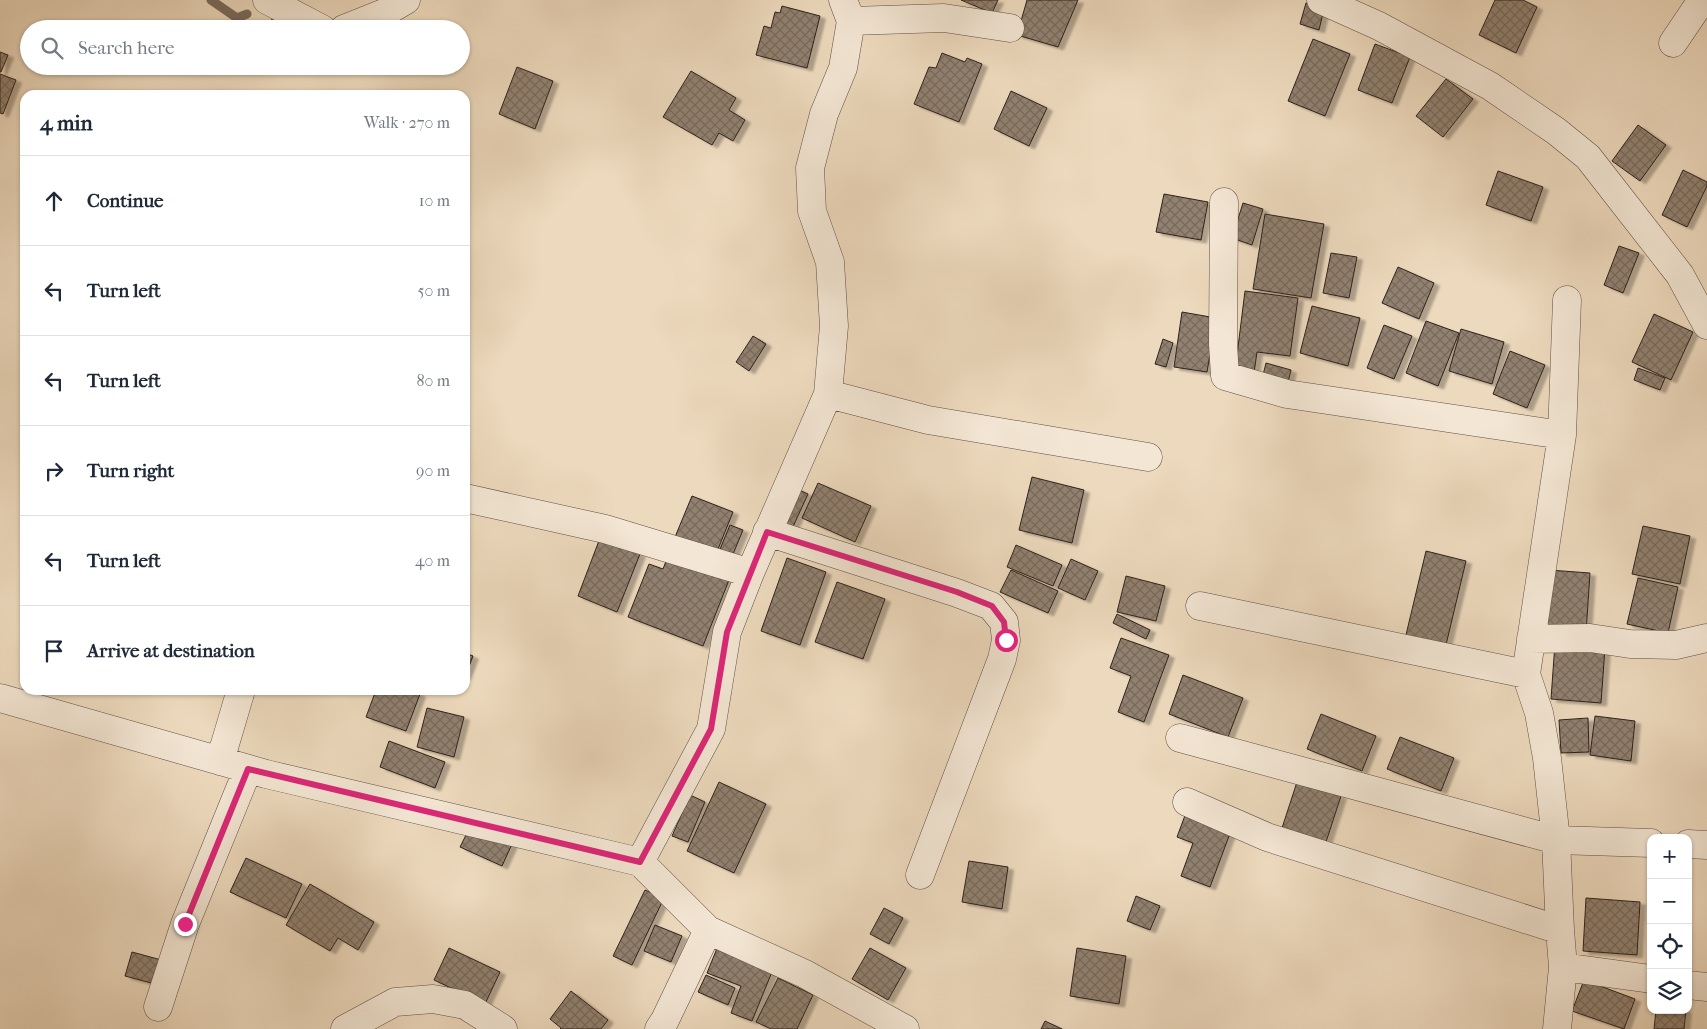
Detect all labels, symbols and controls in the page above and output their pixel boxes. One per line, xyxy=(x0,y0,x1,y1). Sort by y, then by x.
search box xyxy=(20,20,470,75)
icon: search xyxy=(38,34,66,62)
text: Search here xyxy=(78,37,174,59)
text: 4 min xyxy=(40,111,93,135)
text: Walk · 270 m xyxy=(364,113,450,132)
icon: ahead xyxy=(40,187,68,215)
text: Continue xyxy=(87,190,163,212)
text: 10 m xyxy=(419,191,450,210)
icon: left xyxy=(40,277,68,305)
text: Turn left xyxy=(87,280,161,302)
text: 50 m xyxy=(418,281,450,300)
icon: left xyxy=(40,367,68,395)
text: Turn left xyxy=(87,370,161,392)
text: 80 m xyxy=(416,371,450,390)
icon: right xyxy=(40,457,68,485)
text: Turn right xyxy=(87,460,174,482)
text: 90 m xyxy=(416,461,450,480)
icon: left xyxy=(40,547,68,575)
text: Turn left xyxy=(87,550,161,572)
text: 40 m xyxy=(415,551,450,570)
route start xyxy=(995,629,1018,652)
icon: arrive xyxy=(40,637,68,665)
text: Arrive at destination xyxy=(87,640,255,662)
map controls xyxy=(1647,834,1692,1014)
button: + xyxy=(1647,834,1692,879)
button: − xyxy=(1647,879,1692,924)
route end xyxy=(174,913,197,936)
button: locate xyxy=(1647,924,1692,969)
button: layers xyxy=(1647,969,1692,1014)

